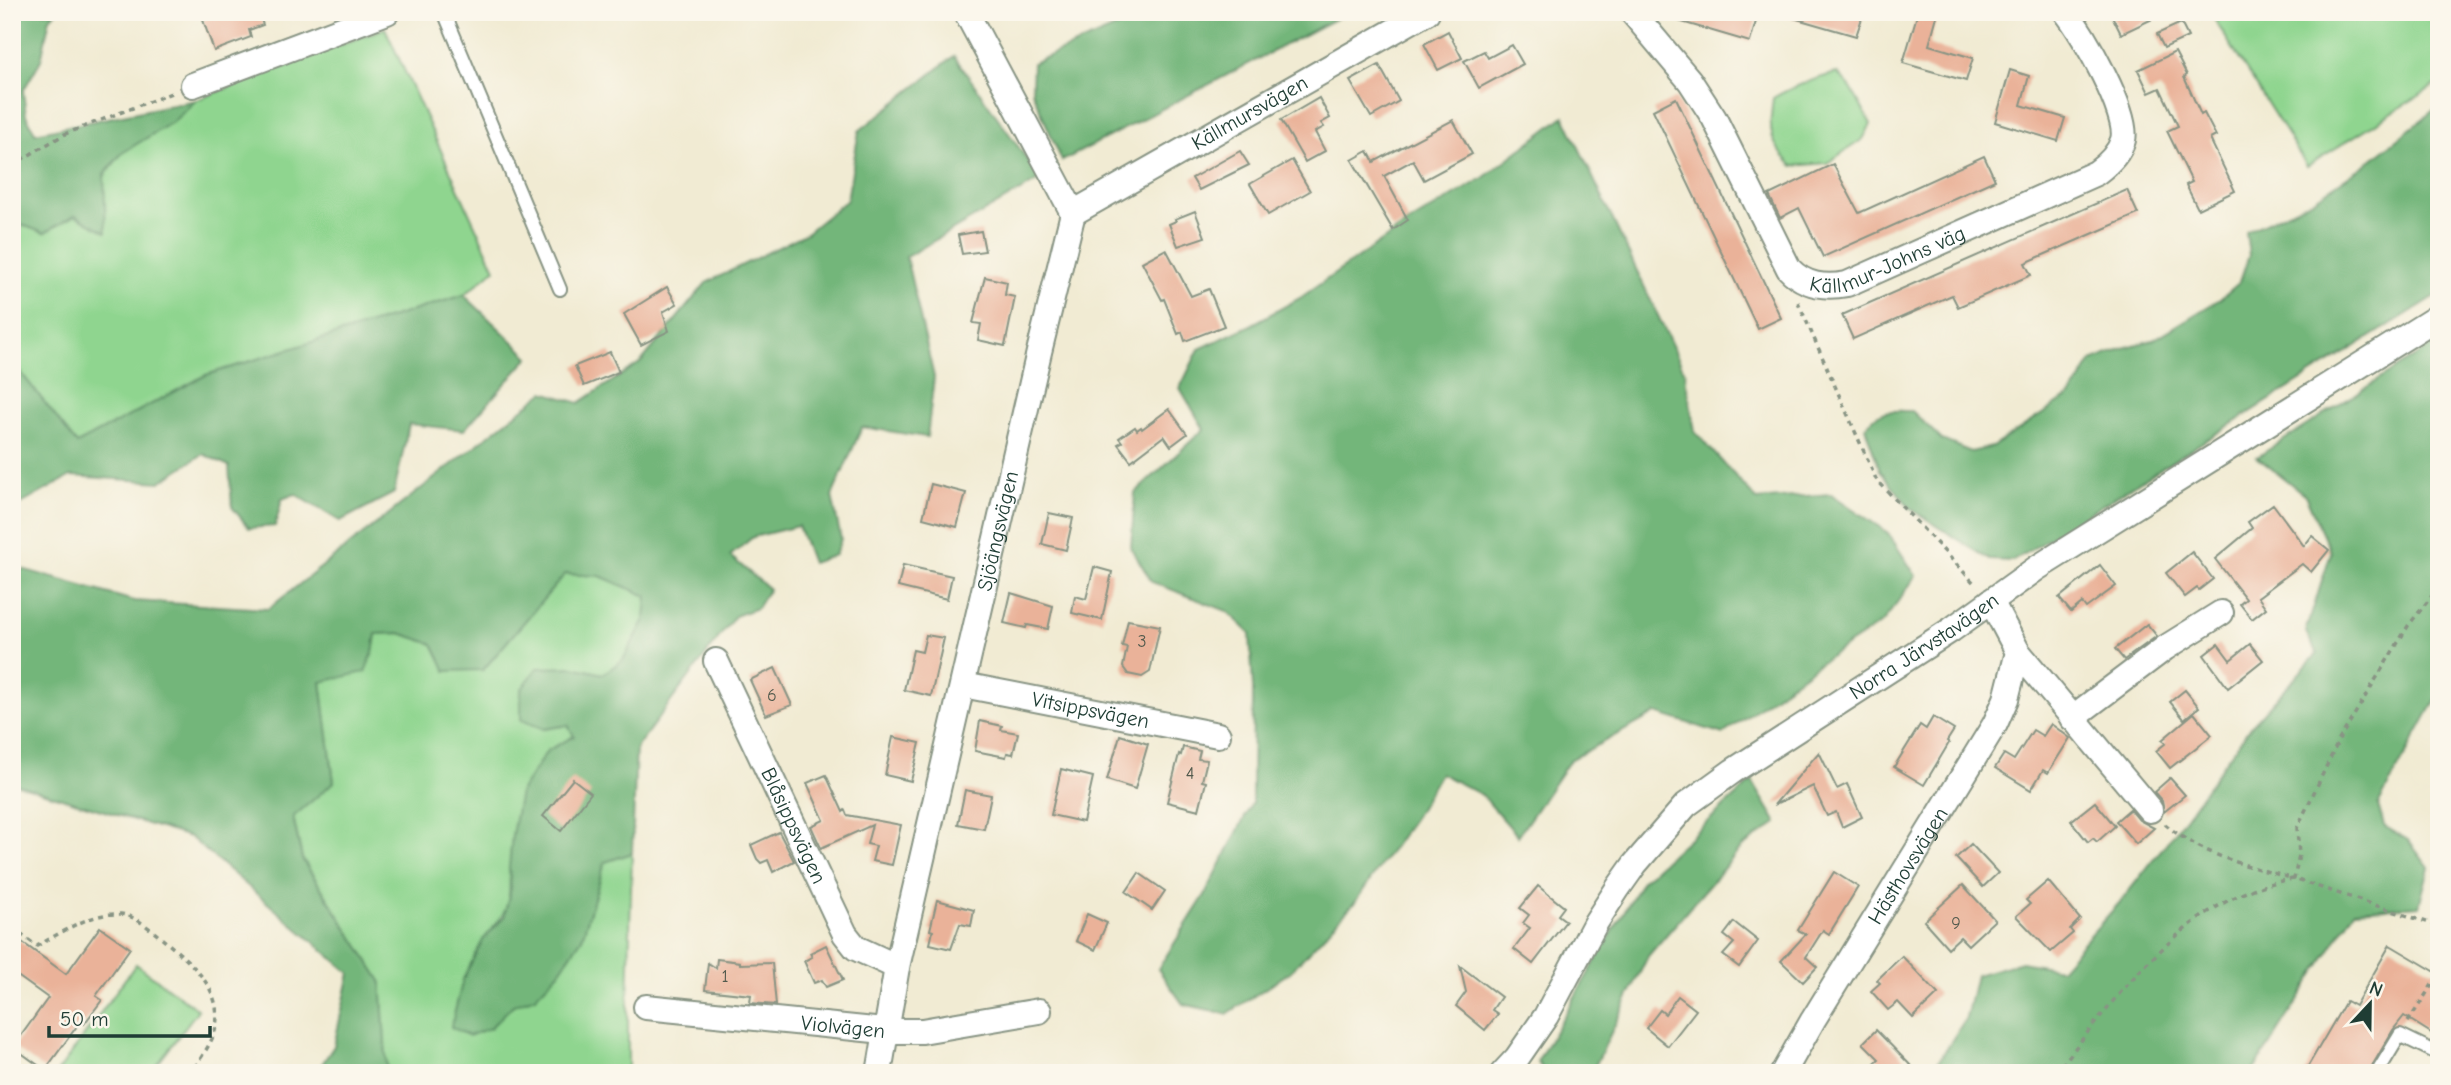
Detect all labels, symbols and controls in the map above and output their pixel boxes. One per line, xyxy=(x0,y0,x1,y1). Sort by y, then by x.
street label: Källmursvägen xyxy=(1187,70,1312,155)
street label: Källmur-Johns väg xyxy=(1807,221,1969,298)
street label: Sjöängsvägen xyxy=(972,469,1023,593)
street label: Norra Järvstavägen xyxy=(1845,588,2003,705)
house number: 3 xyxy=(1137,631,1147,652)
house number: 6 xyxy=(767,685,777,706)
street label: Vitsippsvägen xyxy=(1030,687,1151,733)
house number: 4 xyxy=(1186,763,1194,784)
street label: Blåsippsvägen xyxy=(756,764,831,887)
street label: Hästhovsvägen xyxy=(1863,803,1953,929)
house number: 9 xyxy=(1951,913,1961,934)
house number: 1 xyxy=(721,966,729,987)
north arrow xyxy=(2336,970,2406,1040)
text: N xyxy=(2366,977,2386,1002)
scale bar xyxy=(49,994,210,1038)
text: 50 m xyxy=(60,1007,109,1031)
street label: Violvägen xyxy=(800,1011,886,1043)

